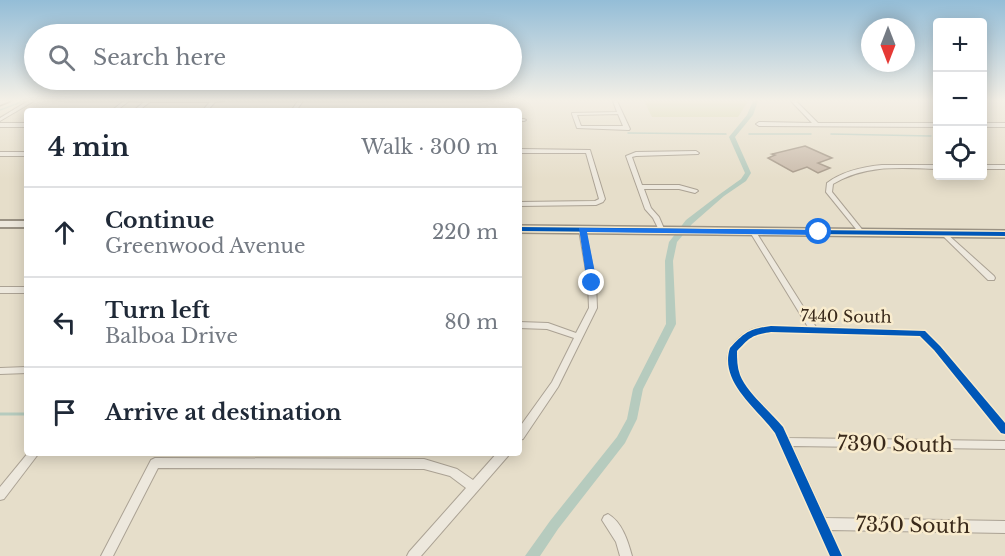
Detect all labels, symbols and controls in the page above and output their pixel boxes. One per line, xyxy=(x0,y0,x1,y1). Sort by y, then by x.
north arrow xyxy=(861,18,915,72)
map controls xyxy=(933,18,987,180)
button: + xyxy=(933,18,987,72)
search box xyxy=(24,24,522,90)
icon: search xyxy=(45,41,78,74)
text: Search here xyxy=(93,44,226,71)
button: − xyxy=(933,72,987,126)
button: locate xyxy=(933,126,987,180)
text: 4 min xyxy=(48,131,129,163)
text: Walk · 300 m xyxy=(361,135,498,159)
text: Continue xyxy=(105,207,214,234)
icon: ahead xyxy=(48,216,81,249)
route start xyxy=(805,218,831,244)
text: 220 m xyxy=(432,220,498,244)
text: Greenwood Avenue xyxy=(105,234,305,258)
route end xyxy=(578,269,604,295)
text: Turn left xyxy=(105,297,210,324)
street label: 7440 South xyxy=(800,305,892,327)
icon: left xyxy=(48,306,81,339)
text: 80 m xyxy=(444,310,498,334)
text: Balboa Drive xyxy=(105,324,238,348)
icon: arrive xyxy=(48,396,81,429)
text: Arrive at destination xyxy=(105,399,342,426)
street label: 7390 South xyxy=(837,431,953,457)
street label: 7350 South xyxy=(856,512,971,538)

